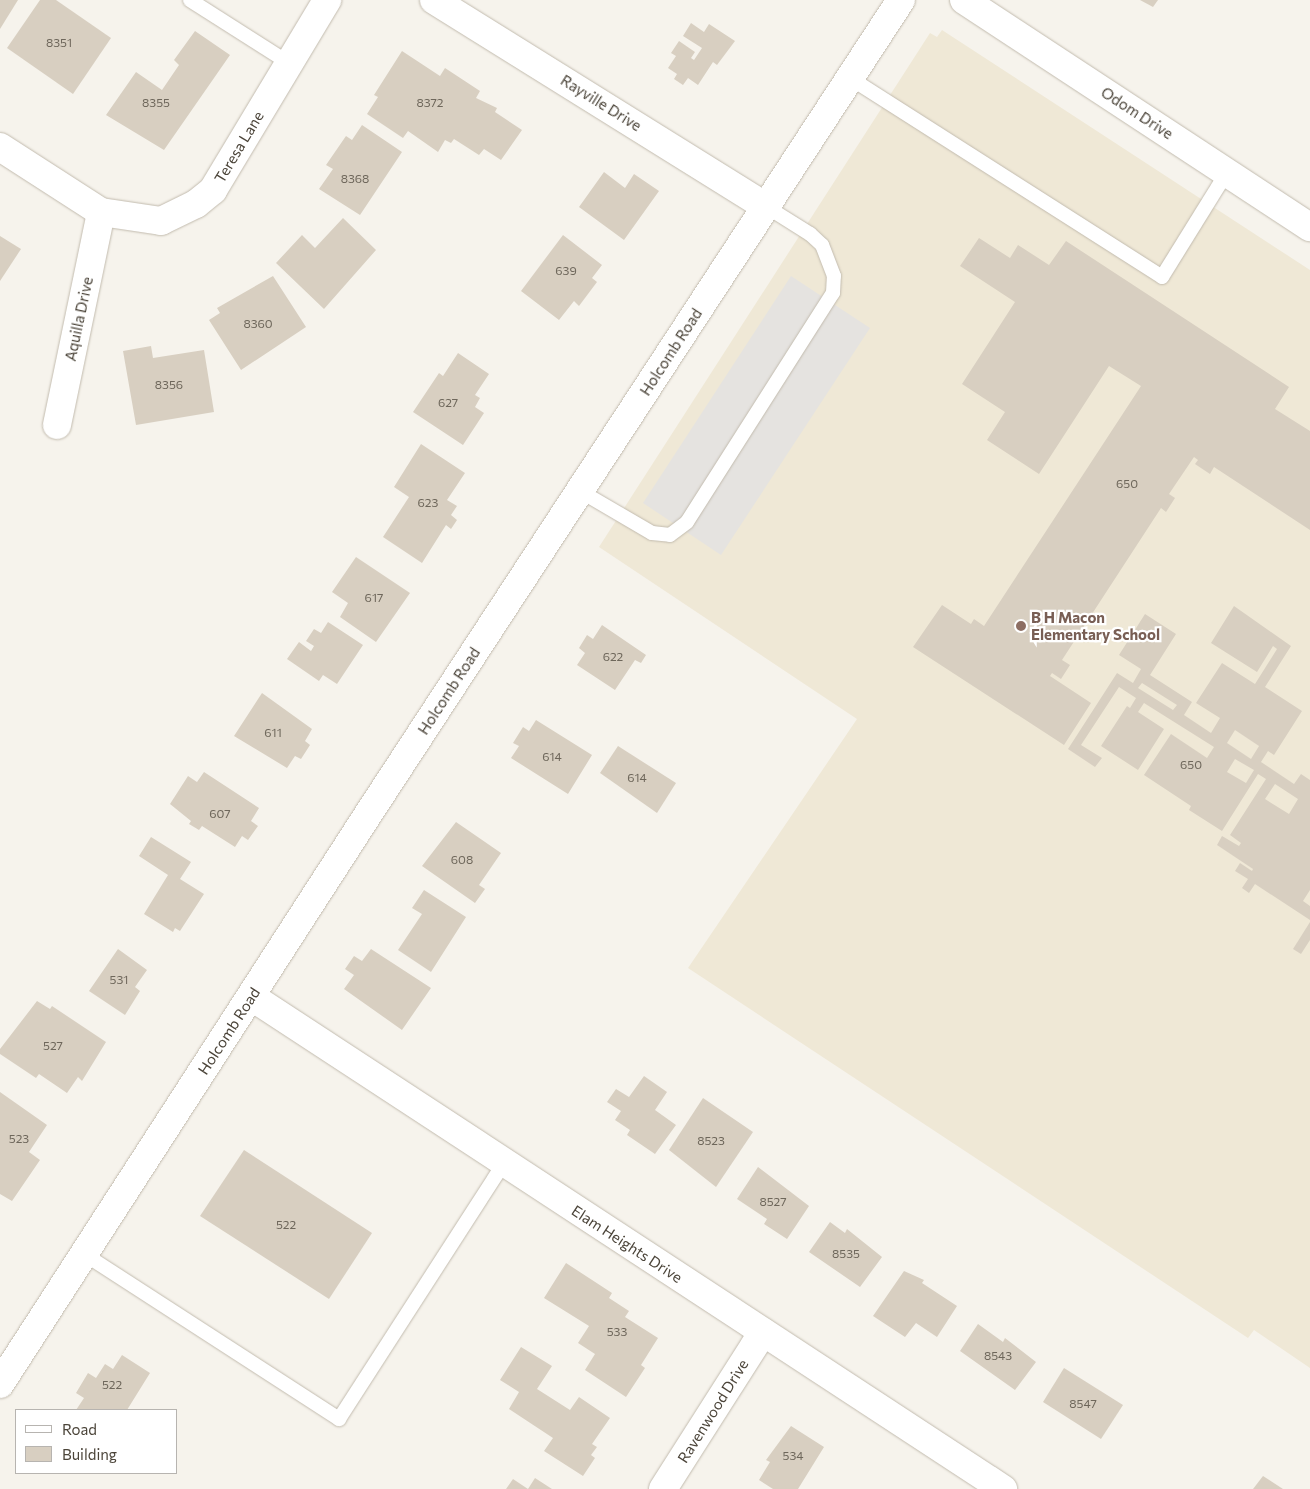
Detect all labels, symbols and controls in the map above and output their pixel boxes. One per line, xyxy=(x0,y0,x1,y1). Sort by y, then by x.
house number: 8351 xyxy=(46,36,72,50)
street label: Rayville Drive xyxy=(557,71,645,135)
street label: Odom Drive xyxy=(1098,83,1176,143)
house number: 8355 xyxy=(142,96,170,110)
house number: 8372 xyxy=(416,96,444,110)
street label: Teresa Lane xyxy=(211,108,267,186)
house number: 8368 xyxy=(341,172,369,186)
house number: 639 xyxy=(555,264,577,278)
street label: Aquilla Drive xyxy=(61,275,97,363)
street label: Holcomb Road xyxy=(636,305,706,399)
house number: 8360 xyxy=(243,317,273,331)
house number: 8356 xyxy=(155,378,183,392)
house number: 627 xyxy=(438,396,458,410)
house number: 650 xyxy=(1116,477,1138,491)
house number: 623 xyxy=(418,496,438,510)
house number: 617 xyxy=(365,591,383,605)
place label: B H Macon Elementary School xyxy=(1031,608,1160,643)
marker: B H Macon Elementary School xyxy=(1015,620,1027,632)
street label: Holcomb Road xyxy=(414,644,484,738)
house number: 622 xyxy=(603,650,623,664)
house number: 611 xyxy=(264,726,282,740)
house number: 614 xyxy=(542,750,562,764)
house number: 650 xyxy=(1180,758,1202,772)
house number: 614 xyxy=(627,771,647,785)
house number: 607 xyxy=(209,807,231,821)
house number: 608 xyxy=(451,853,473,867)
house number: 531 xyxy=(110,973,128,987)
street label: Holcomb Road xyxy=(194,984,264,1078)
house number: 527 xyxy=(43,1039,63,1053)
house number: 523 xyxy=(9,1132,29,1146)
house number: 8523 xyxy=(697,1134,725,1148)
house number: 8527 xyxy=(759,1195,787,1209)
street label: Elam Heights Drive xyxy=(568,1202,686,1286)
house number: 522 xyxy=(276,1218,296,1232)
house number: 8535 xyxy=(832,1247,860,1261)
house number: 533 xyxy=(607,1325,627,1339)
house number: 8543 xyxy=(984,1349,1012,1363)
street label: Ravenwood Drive xyxy=(674,1356,752,1466)
house number: 522 xyxy=(102,1378,122,1392)
house number: 8547 xyxy=(1069,1397,1097,1411)
legend xyxy=(15,1409,178,1474)
text: Road xyxy=(62,1420,97,1438)
text: Building xyxy=(62,1445,117,1463)
house number: 534 xyxy=(783,1449,803,1463)

